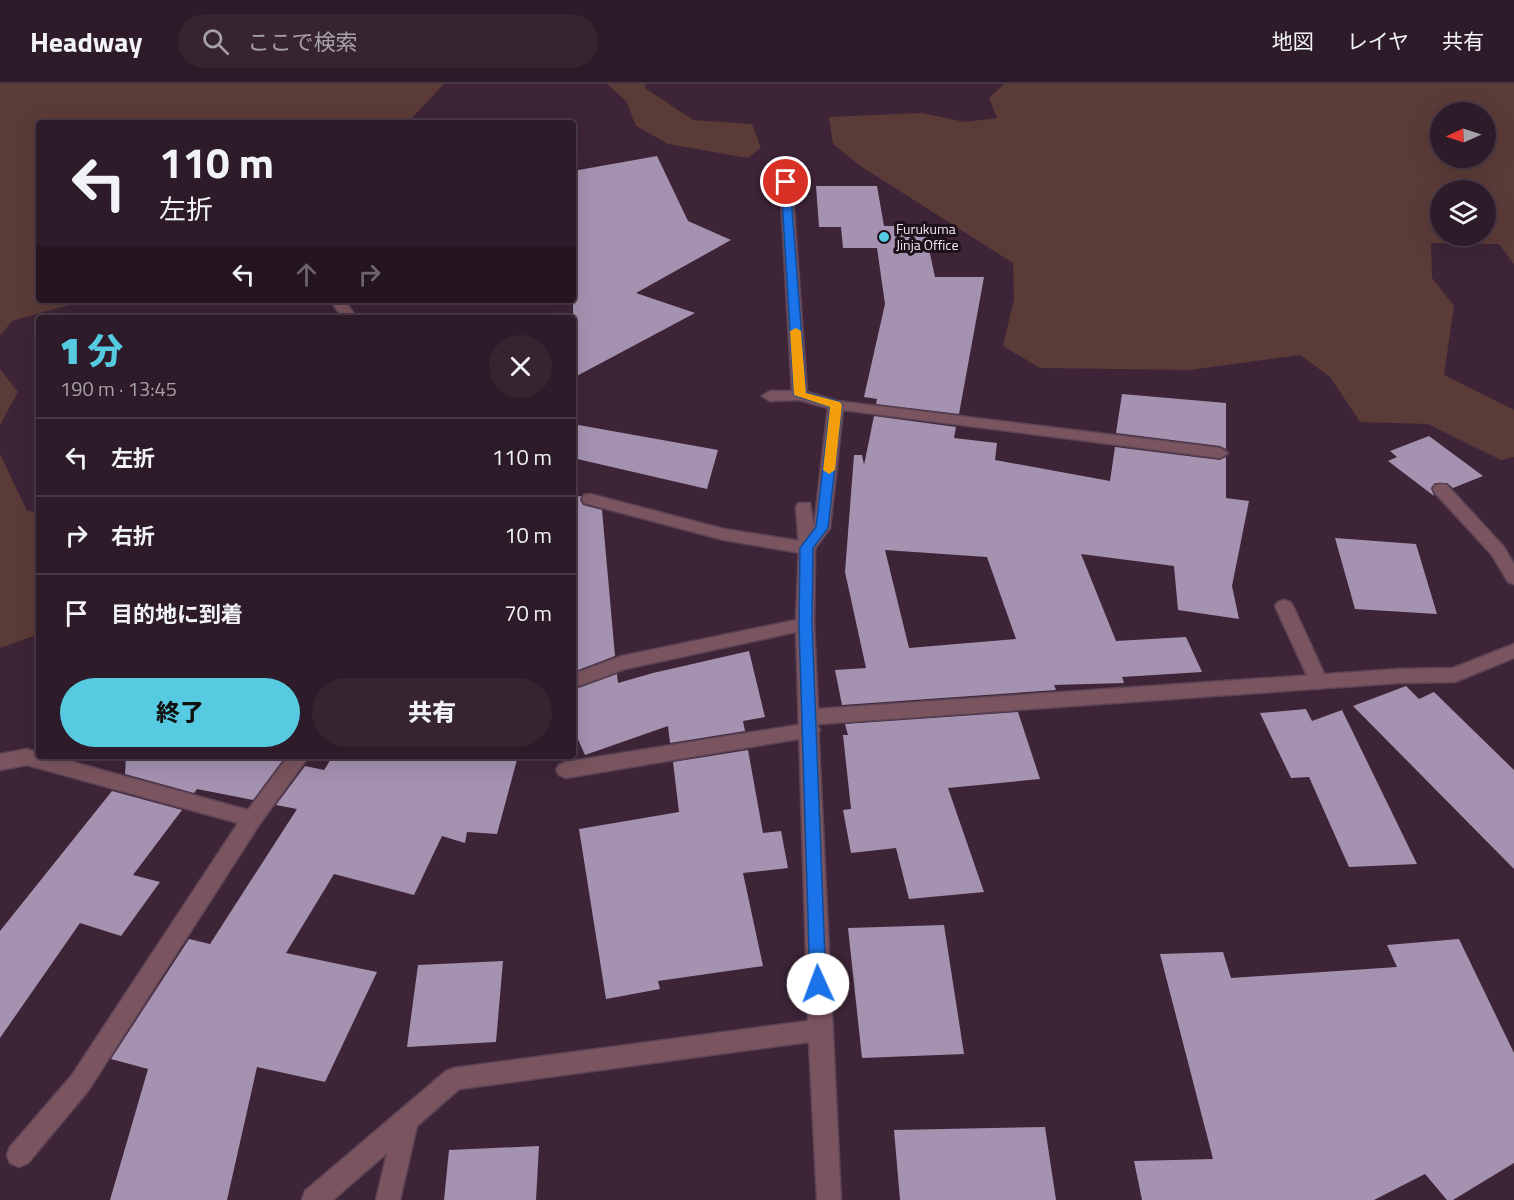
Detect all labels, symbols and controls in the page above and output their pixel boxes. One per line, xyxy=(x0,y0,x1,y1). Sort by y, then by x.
search box xyxy=(178,14,598,68)
text: Headway xyxy=(30,20,142,63)
icon: search xyxy=(199,25,232,58)
text: ここで検索 xyxy=(247,25,358,59)
text: 地図 xyxy=(1272,25,1314,57)
text: レイヤ xyxy=(1347,25,1409,57)
text: 共有 xyxy=(1442,25,1484,57)
north arrow xyxy=(1430,102,1496,168)
map controls xyxy=(1430,102,1496,246)
text: 110 m xyxy=(159,130,274,194)
icon: left xyxy=(60,144,138,222)
pin xyxy=(760,156,811,207)
icon: arrive xyxy=(769,165,802,198)
button: layers xyxy=(1430,180,1496,246)
text: 左折 xyxy=(159,188,213,229)
place label: Furukuma Jinja Office xyxy=(896,218,958,255)
marker: Furukuma Jinja Office xyxy=(877,230,891,244)
icon: left xyxy=(227,258,260,291)
icon: ahead xyxy=(290,258,323,291)
icon: right xyxy=(353,258,386,291)
text: 1 分 xyxy=(60,323,124,378)
button: close xyxy=(489,335,552,398)
text: 190 m · 13:45 xyxy=(60,373,177,404)
text: 110 m xyxy=(492,440,552,474)
icon: left xyxy=(60,441,93,474)
text: 左折 xyxy=(111,441,155,475)
text: 10 m xyxy=(504,518,552,552)
icon: right xyxy=(60,519,93,552)
text: 右折 xyxy=(111,519,155,553)
text: 70 m xyxy=(504,596,552,630)
icon: arrive xyxy=(60,597,93,630)
text: 目的地に到着 xyxy=(111,597,243,631)
button: 終了 xyxy=(60,678,300,747)
button: 共有 xyxy=(312,678,552,747)
position arrow xyxy=(786,952,850,1016)

